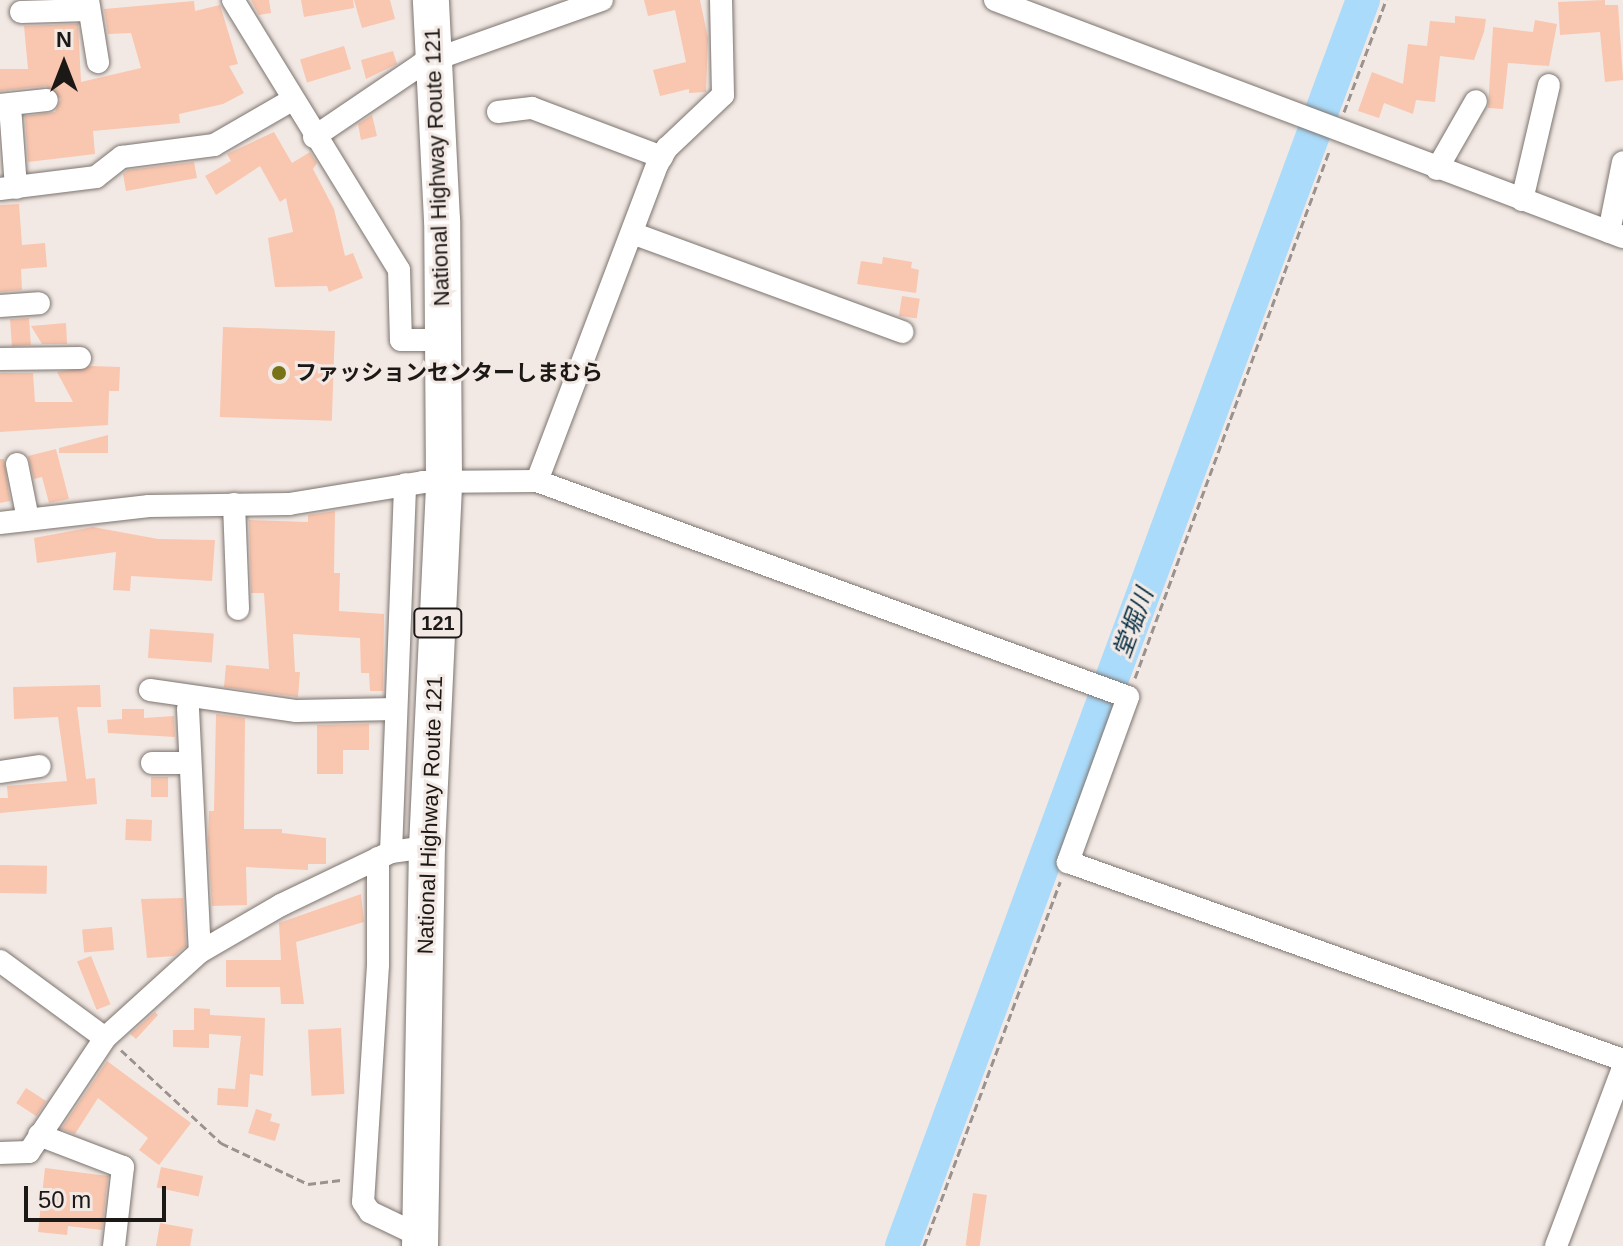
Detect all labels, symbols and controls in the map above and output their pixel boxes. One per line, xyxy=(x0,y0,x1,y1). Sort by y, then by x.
north arrow xyxy=(24,24,104,104)
text: N xyxy=(56,27,72,52)
street label: National Highway Route 121 xyxy=(419,27,455,307)
place label: ファッションセンターしまむら xyxy=(295,360,603,386)
marker: ファッションセンターしまむら xyxy=(270,364,288,382)
water label: 堂堀川 xyxy=(1107,584,1159,662)
road number: 121 xyxy=(412,607,464,639)
street label: National Highway Route 121 xyxy=(412,675,448,955)
scale bar xyxy=(28,1170,170,1220)
text: 50 m xyxy=(38,1186,91,1213)

